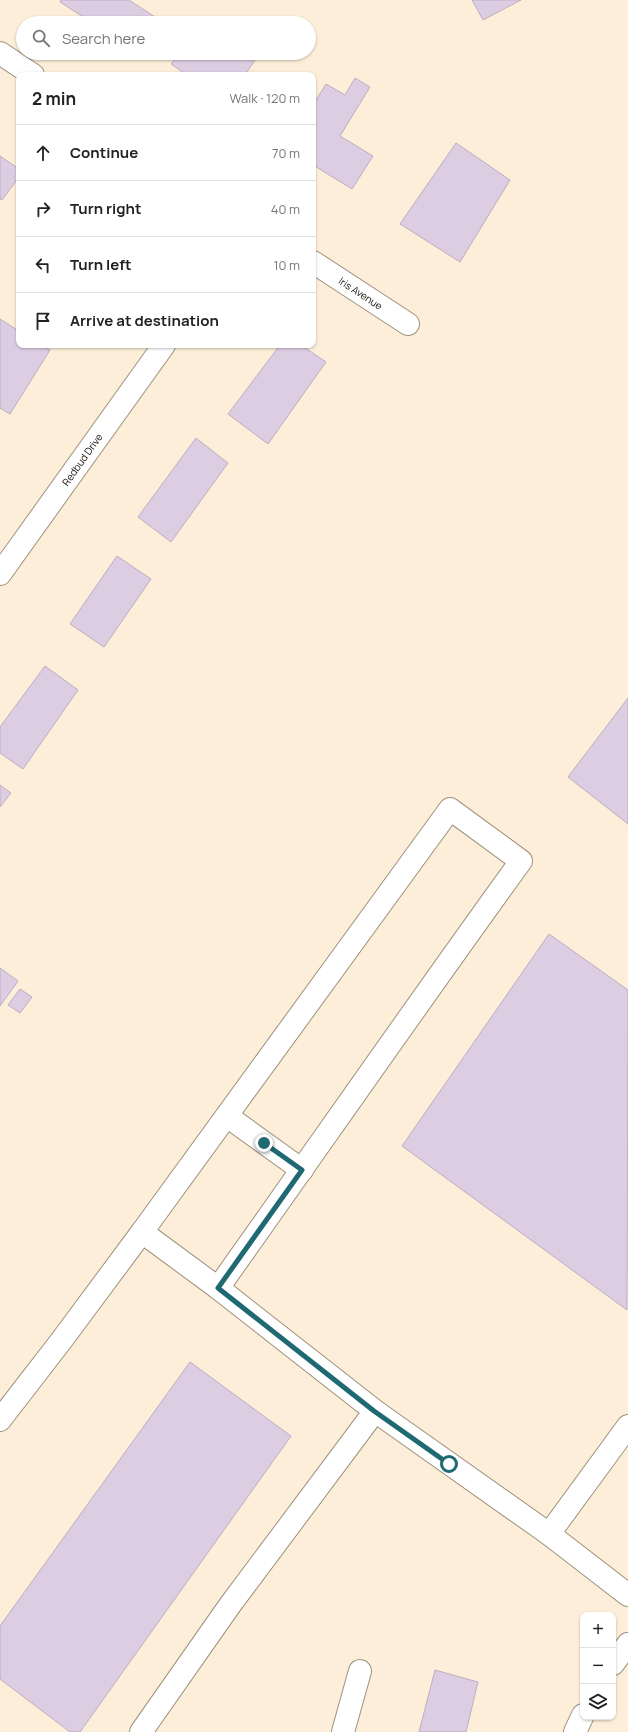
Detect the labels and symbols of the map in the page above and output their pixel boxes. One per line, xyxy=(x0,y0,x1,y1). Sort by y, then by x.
street label: Iris Avenue xyxy=(336,274,386,313)
street label: Redbud Drive xyxy=(59,430,106,488)
route end xyxy=(255,1134,273,1152)
route start xyxy=(440,1455,458,1473)

